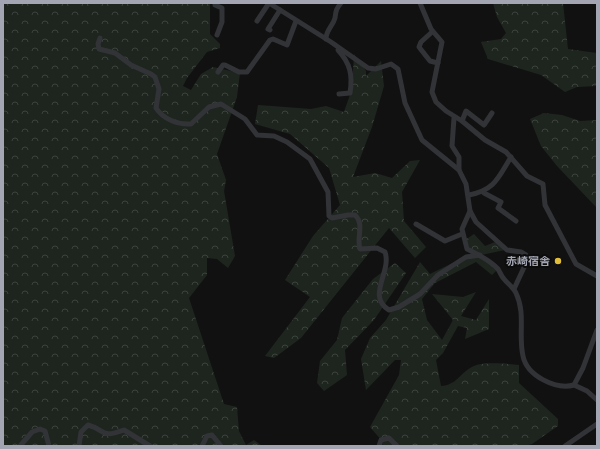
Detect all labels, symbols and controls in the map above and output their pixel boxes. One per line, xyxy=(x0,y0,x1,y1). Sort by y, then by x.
place label: 赤崎宿舎 xyxy=(506,255,551,268)
marker: 赤崎宿舎 xyxy=(553,256,563,266)

